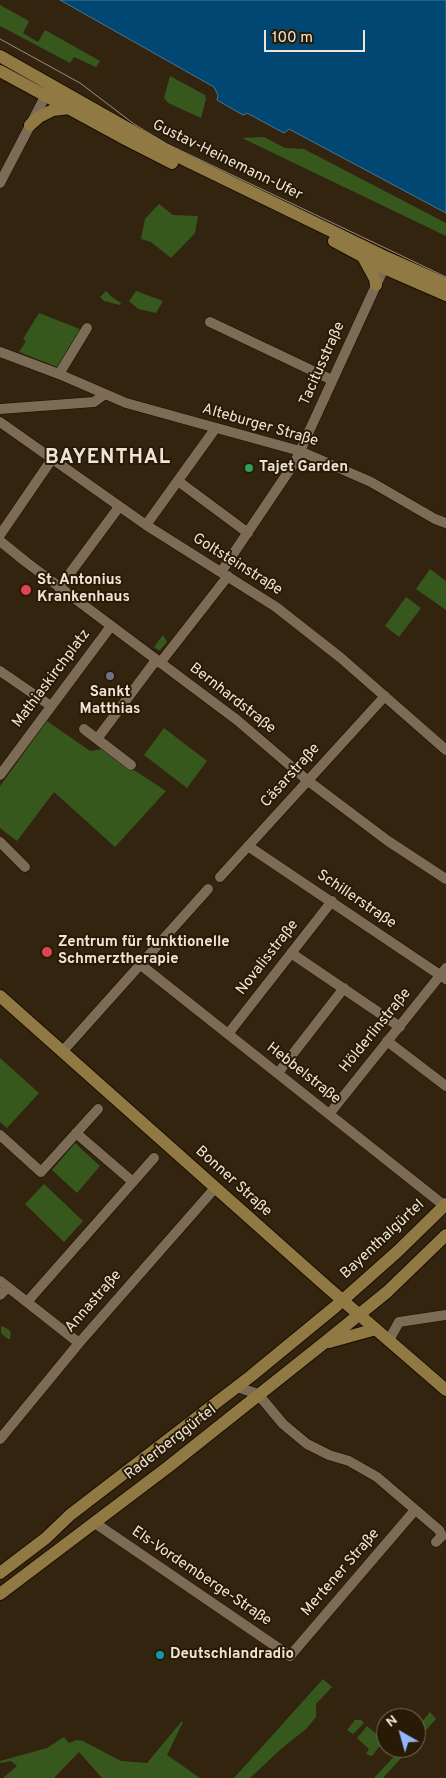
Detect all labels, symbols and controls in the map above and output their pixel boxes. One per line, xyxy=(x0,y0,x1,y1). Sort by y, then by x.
scale bar xyxy=(266,20,367,52)
text: 100 m xyxy=(272,29,313,48)
street label: Gustav-Heinemann-Ufer xyxy=(149,117,305,205)
street label: Tacitusstraße xyxy=(297,319,349,409)
street label: Alteburger Straße xyxy=(200,401,320,451)
district label: BAYENTHAL xyxy=(44,447,172,471)
place label: Tajet Garden xyxy=(259,459,348,477)
marker: Tajet Garden xyxy=(243,462,255,474)
street label: Goltsteinstraße xyxy=(189,530,285,600)
place label: St. Antonius Krankenhaus xyxy=(37,572,130,607)
marker: St. Antonius Krankenhaus xyxy=(19,583,33,597)
street label: Mathiaskirchplatz xyxy=(9,626,95,732)
street label: Bernhardstraße xyxy=(185,660,279,738)
marker: Sankt Matthias xyxy=(104,670,116,682)
place label: Sankt Matthias xyxy=(80,684,140,719)
street label: Cäsarstraße xyxy=(258,740,324,812)
street label: Schillerstraße xyxy=(313,867,399,933)
street label: Novalisstraße xyxy=(233,917,303,999)
place label: Zentrum für funktionelle Schmerztherapie xyxy=(58,934,230,969)
marker: Zentrum für funktionelle Schmerztherapie xyxy=(40,945,54,959)
street label: Hölderlinstraße xyxy=(337,985,415,1077)
street label: Hebbelstraße xyxy=(262,1039,344,1109)
street label: Bonner Straße xyxy=(191,1143,275,1221)
street label: Bayenthalgürtel xyxy=(337,1196,429,1284)
street label: Annastraße xyxy=(62,1267,126,1337)
street label: Raderberggürtel xyxy=(122,1402,220,1484)
street label: Els-Vordemberge-Straße xyxy=(128,1523,274,1631)
street label: Mertener Straße xyxy=(298,1526,384,1620)
place label: Deutschlandradio xyxy=(170,1646,294,1664)
marker: Deutschlandradio xyxy=(154,1649,166,1661)
north arrow xyxy=(376,1708,426,1758)
text: N xyxy=(383,1712,401,1731)

